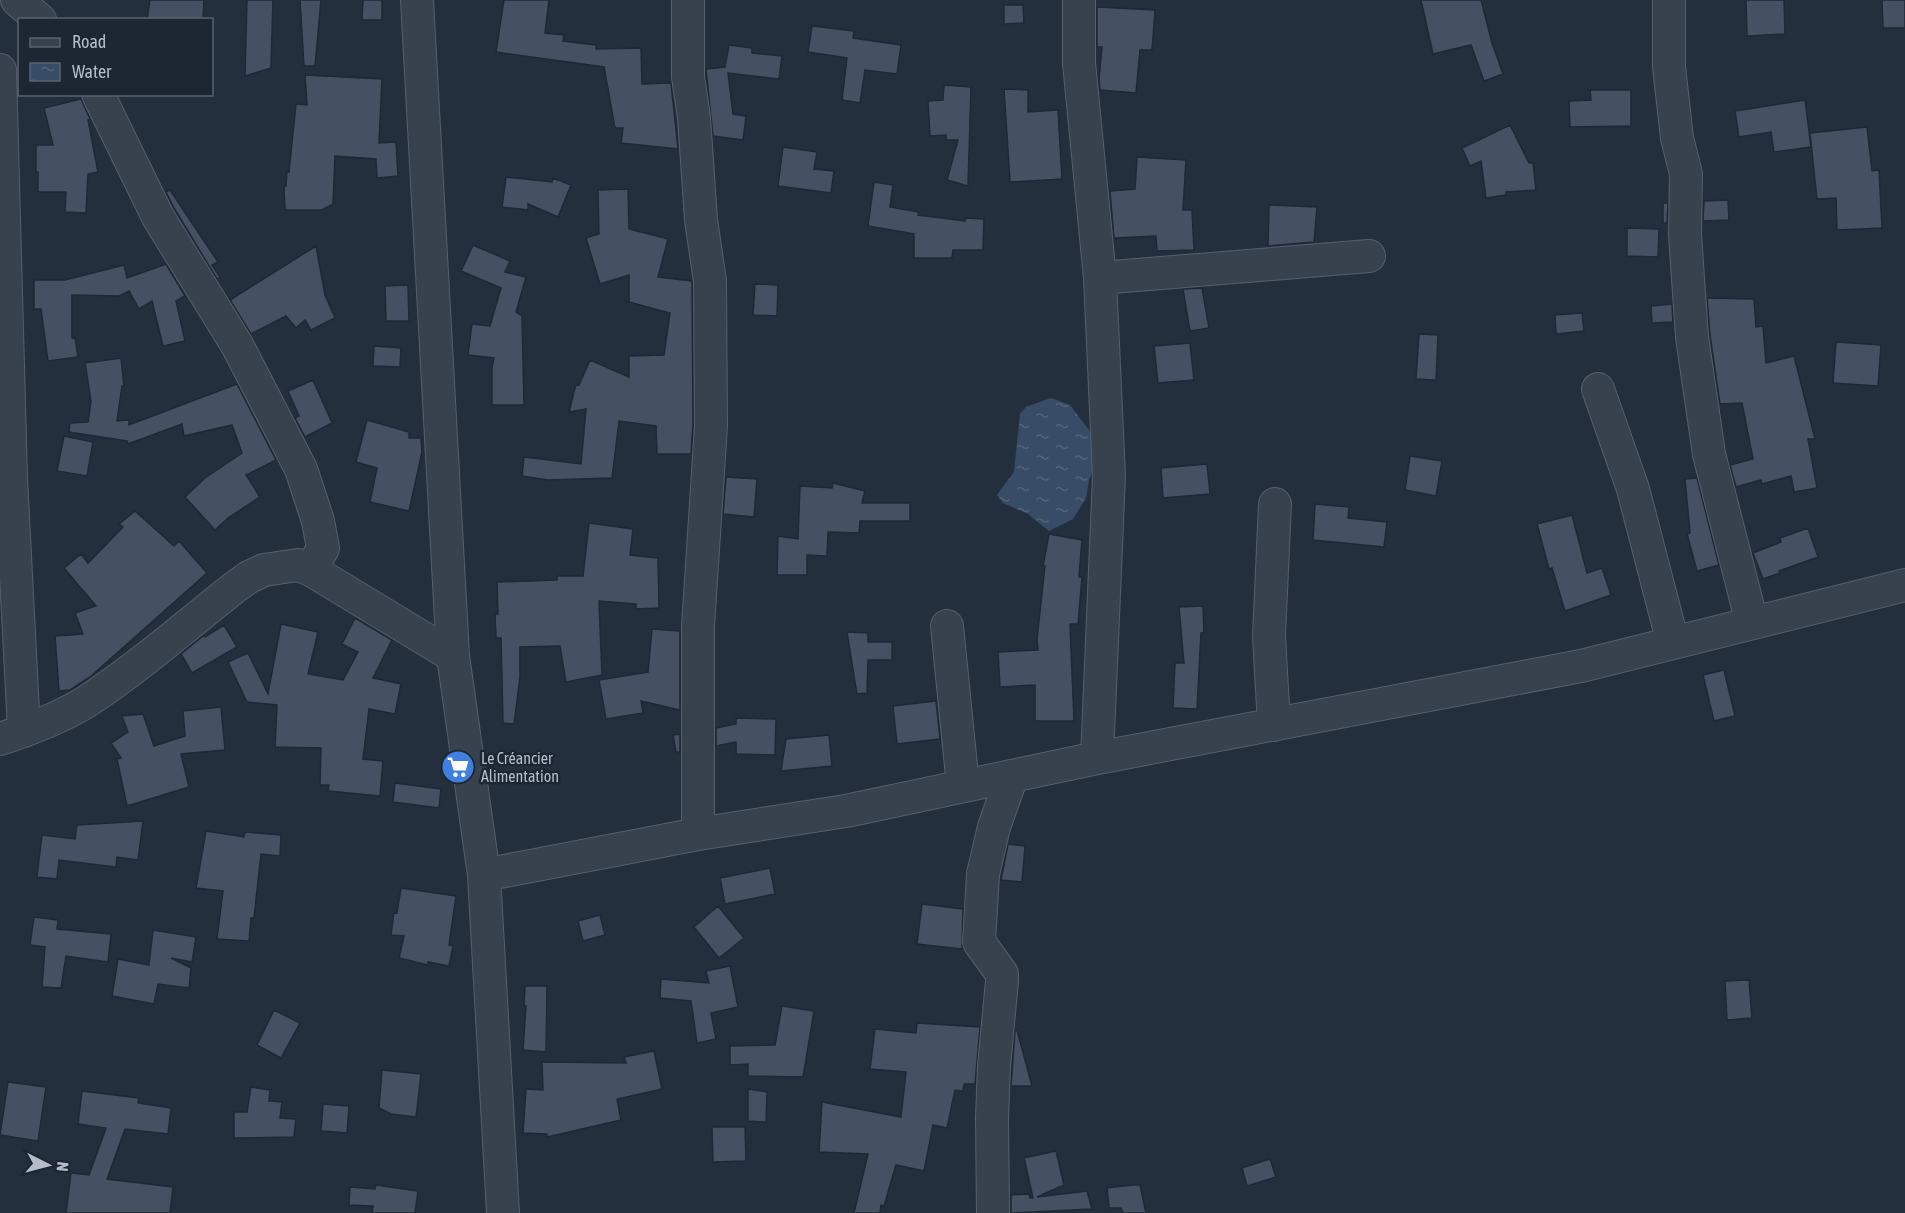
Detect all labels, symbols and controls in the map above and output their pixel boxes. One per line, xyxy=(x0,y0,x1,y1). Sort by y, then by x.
legend xyxy=(18,18,213,96)
text: Road xyxy=(72,31,106,52)
text: Water xyxy=(72,61,112,82)
supermarket icon: Le Créancier Alimentation xyxy=(440,749,476,785)
place label: Le Créancier Alimentation xyxy=(481,749,559,785)
north arrow xyxy=(18,1135,78,1195)
text: N xyxy=(53,1161,72,1172)

